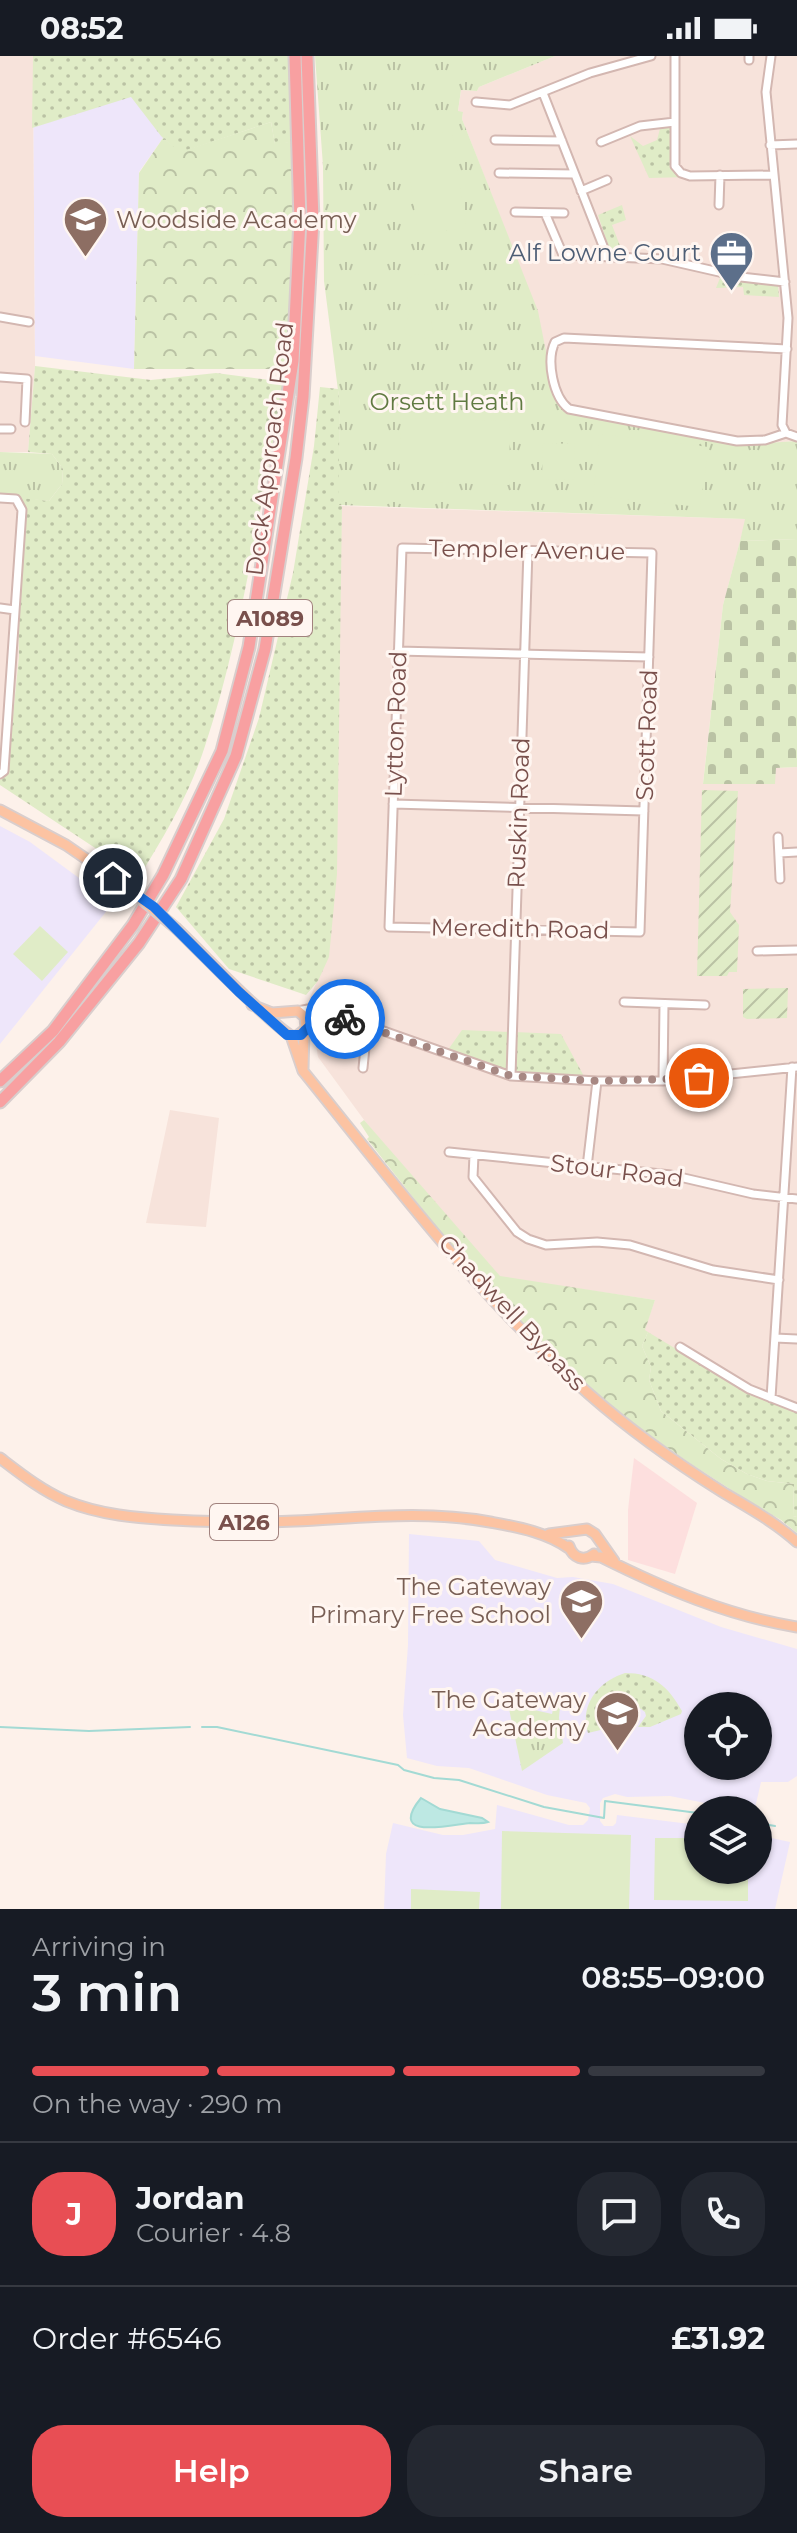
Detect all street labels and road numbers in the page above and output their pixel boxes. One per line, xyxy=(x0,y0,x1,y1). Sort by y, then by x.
street label: Dock Approach Road xyxy=(240,320,299,578)
street label: Templer Avenue xyxy=(429,533,625,566)
road number: A1089 xyxy=(228,600,312,636)
street label: Lytton Road xyxy=(378,650,413,798)
street label: Scott Road xyxy=(630,669,663,801)
street label: Ruskin Road xyxy=(501,737,536,889)
street label: Meredith Road xyxy=(430,912,610,945)
street label: Stour Road xyxy=(549,1148,685,1193)
street label: Chadwell Bypass xyxy=(433,1229,592,1397)
road number: A126 xyxy=(210,1504,278,1540)

